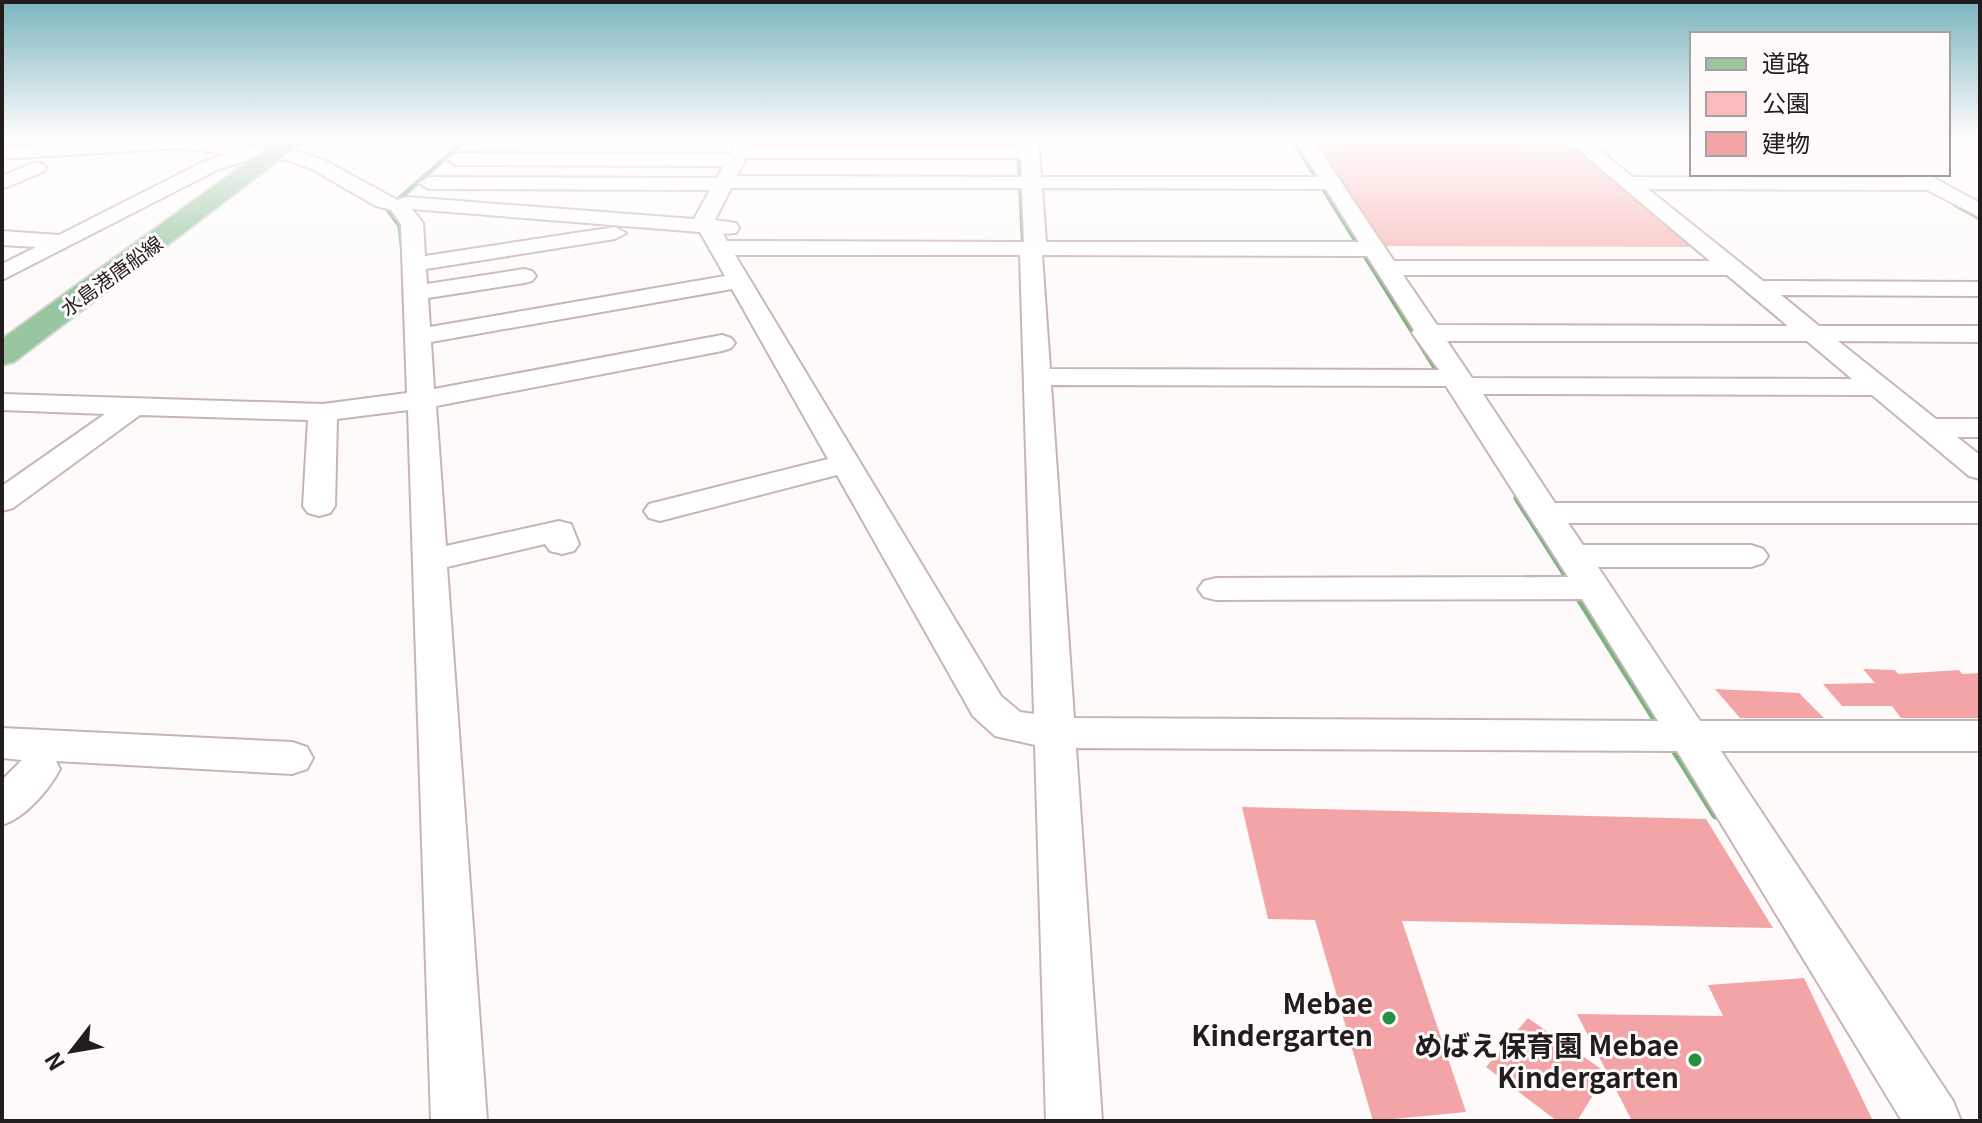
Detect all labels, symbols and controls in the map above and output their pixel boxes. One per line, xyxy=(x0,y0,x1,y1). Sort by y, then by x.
legend xyxy=(1690,32,1950,176)
text: 道路 xyxy=(1762,44,1810,79)
text: 公園 xyxy=(1762,84,1810,119)
text: 建物 xyxy=(1762,124,1810,159)
street label: 水島港唐船線 xyxy=(54,228,168,322)
place label: Mebae Kindergarten xyxy=(1191,982,1373,1054)
marker: Mebae Kindergarten xyxy=(1380,1009,1398,1027)
north arrow xyxy=(32,1011,112,1091)
place label: めばえ保育園 Mebae Kindergarten xyxy=(1414,1024,1679,1096)
text: N xyxy=(35,1047,71,1078)
marker: めばえ保育園 Mebae Kindergarten xyxy=(1686,1051,1704,1069)

